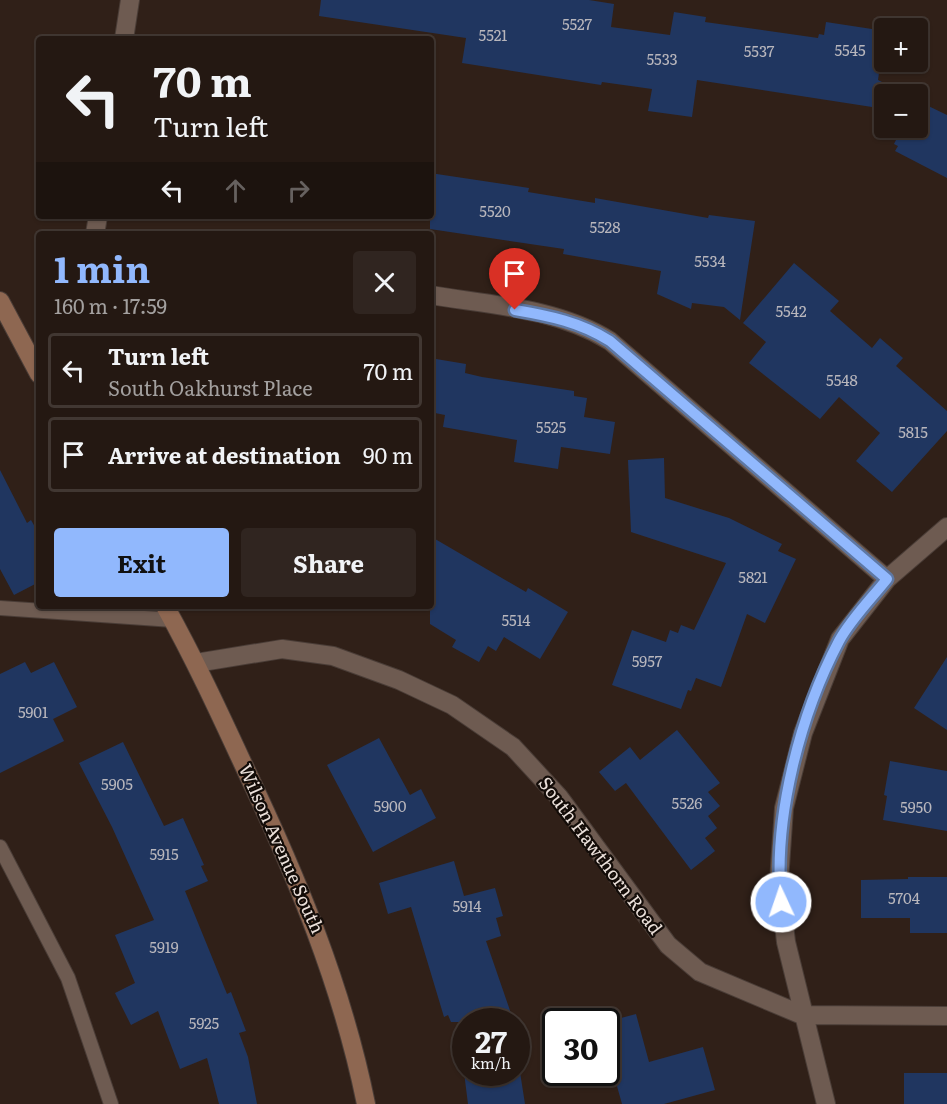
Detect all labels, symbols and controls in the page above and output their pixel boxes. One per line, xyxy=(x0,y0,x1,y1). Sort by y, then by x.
house number: 5527 xyxy=(562,12,592,35)
map controls xyxy=(874,18,928,138)
button: + xyxy=(874,18,928,72)
house number: 5521 xyxy=(479,23,507,46)
house number: 5545 xyxy=(834,38,866,61)
house number: 5537 xyxy=(744,39,775,62)
house number: 5533 xyxy=(646,47,678,70)
text: 70 m xyxy=(153,48,252,110)
icon: left xyxy=(54,60,132,138)
button: − xyxy=(874,84,928,138)
text: Turn left xyxy=(153,105,268,145)
icon: left xyxy=(156,174,189,207)
icon: ahead xyxy=(219,174,252,207)
icon: right xyxy=(282,174,315,207)
house number: 5520 xyxy=(479,199,511,222)
house number: 5528 xyxy=(590,215,620,238)
text: 1 min xyxy=(54,241,150,294)
pin xyxy=(489,248,540,310)
house number: 5534 xyxy=(694,249,726,272)
button: close xyxy=(353,251,416,314)
icon: arrive xyxy=(498,257,531,290)
text: 160 m · 17:59 xyxy=(54,290,167,320)
house number: 5542 xyxy=(775,299,807,322)
text: Turn left xyxy=(108,339,209,372)
icon: left xyxy=(57,354,90,387)
text: 70 m xyxy=(363,354,413,387)
house number: 5548 xyxy=(826,368,858,391)
text: South Oakhurst Place xyxy=(108,372,313,402)
house number: 5525 xyxy=(536,415,567,438)
house number: 5815 xyxy=(898,420,928,443)
icon: arrive xyxy=(57,438,90,471)
text: Arrive at destination xyxy=(108,438,341,471)
text: 90 m xyxy=(363,438,413,471)
button: Exit xyxy=(54,528,229,597)
button: Share xyxy=(241,528,416,597)
house number: 5821 xyxy=(738,565,768,588)
house number: 5514 xyxy=(501,608,531,631)
house number: 5957 xyxy=(632,649,663,672)
house number: 5901 xyxy=(18,700,48,723)
street label: Wilson Avenue South xyxy=(233,759,332,938)
street label: South Hawthorn Road xyxy=(533,770,670,940)
house number: 5905 xyxy=(101,772,133,795)
house number: 5526 xyxy=(672,791,702,814)
house number: 5900 xyxy=(374,794,407,817)
house number: 5950 xyxy=(900,795,932,818)
house number: 5915 xyxy=(149,842,179,865)
position arrow xyxy=(749,870,813,934)
house number: 5704 xyxy=(888,886,920,909)
house number: 5914 xyxy=(452,894,482,917)
house number: 5919 xyxy=(149,935,179,958)
speed limit sign: 30 xyxy=(542,1008,620,1086)
house number: 5925 xyxy=(189,1011,220,1034)
text: 27 xyxy=(475,1018,507,1062)
text: km/h xyxy=(471,1051,511,1074)

